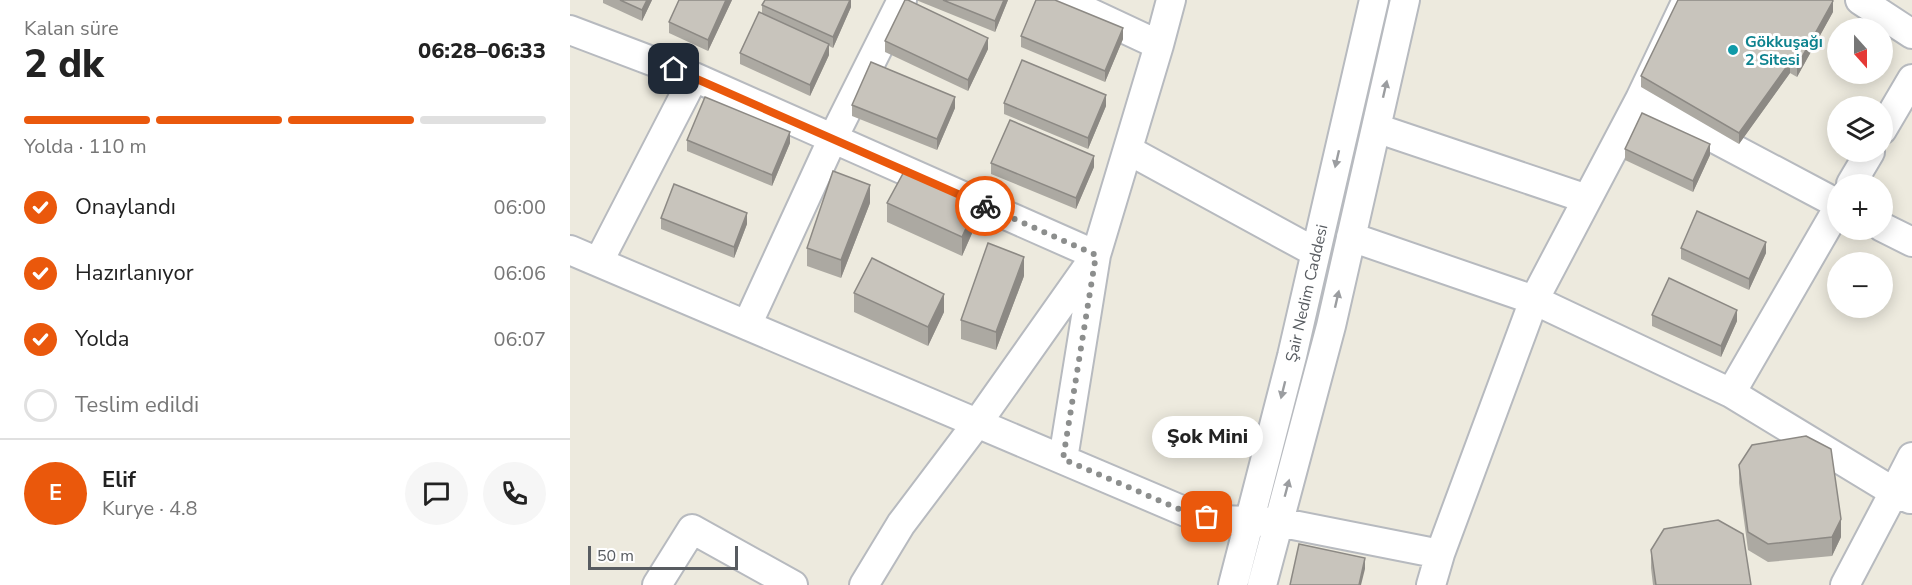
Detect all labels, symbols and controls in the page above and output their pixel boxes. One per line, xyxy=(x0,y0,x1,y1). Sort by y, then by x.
text: Kalan süre xyxy=(24,15,119,42)
north arrow xyxy=(1827,18,1893,84)
map controls xyxy=(1827,18,1893,318)
place label: Gökkuşağı 2 Sitesi xyxy=(1745,31,1823,71)
text: 06:28–06:33 xyxy=(418,36,546,66)
text: 2 dk xyxy=(24,38,104,91)
pin xyxy=(648,43,699,94)
marker: Gökkuşağı 2 Sitesi xyxy=(1726,43,1740,57)
icon: home xyxy=(657,52,690,85)
one-way arrow xyxy=(1380,79,1390,98)
button: layers xyxy=(1827,96,1893,162)
text: Yolda · 110 m xyxy=(24,133,147,160)
one-way arrow xyxy=(1331,150,1341,169)
button: + xyxy=(1827,174,1893,240)
courier xyxy=(955,176,1015,236)
icon: bike xyxy=(969,190,1002,223)
icon: check xyxy=(24,191,57,224)
text: Onaylandı xyxy=(75,192,176,222)
text: 06:00 xyxy=(493,194,546,221)
street label: Şair Nedim Caddesi xyxy=(1280,222,1334,364)
button: − xyxy=(1827,252,1893,318)
icon: check xyxy=(24,257,57,290)
text: Hazırlanıyor xyxy=(75,258,194,288)
text: 06:06 xyxy=(493,260,546,287)
one-way arrow xyxy=(1332,290,1342,308)
icon: check xyxy=(24,323,57,356)
text: Yolda xyxy=(75,324,130,354)
text: 06:07 xyxy=(493,326,546,353)
one-way arrow xyxy=(1278,381,1287,399)
text: Teslim edildi xyxy=(75,390,199,420)
callout: Şok Mini xyxy=(1152,415,1262,457)
text: Şok Mini xyxy=(1167,423,1248,450)
button: chat xyxy=(405,462,468,525)
button: phone xyxy=(483,462,546,525)
text: Elif xyxy=(102,465,136,495)
text: E xyxy=(49,478,62,508)
one-way arrow xyxy=(1283,479,1293,497)
pin xyxy=(1181,491,1232,542)
text: Kurye · 4.8 xyxy=(102,495,197,522)
icon: bag xyxy=(1190,500,1223,533)
scale bar xyxy=(588,543,738,570)
text: 50 m xyxy=(597,545,634,567)

